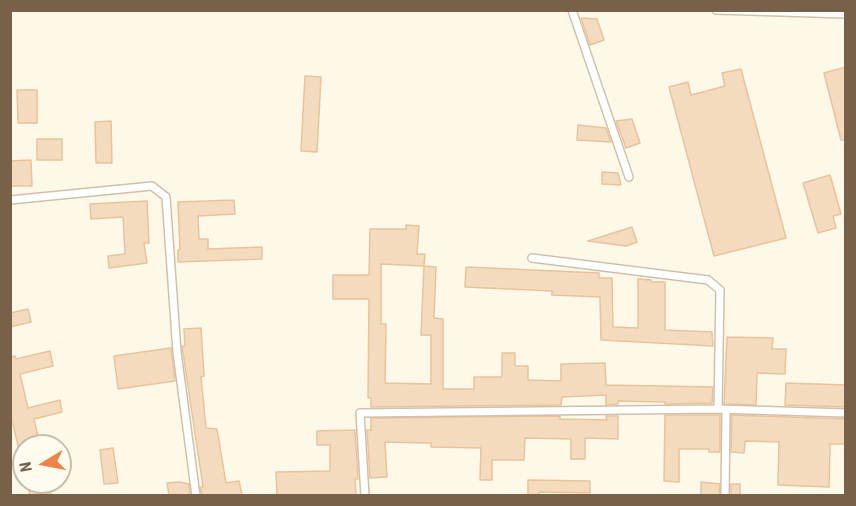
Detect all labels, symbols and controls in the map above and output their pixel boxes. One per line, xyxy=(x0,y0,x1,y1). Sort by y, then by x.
north arrow xyxy=(12,434,72,494)
text: N xyxy=(16,460,36,473)

